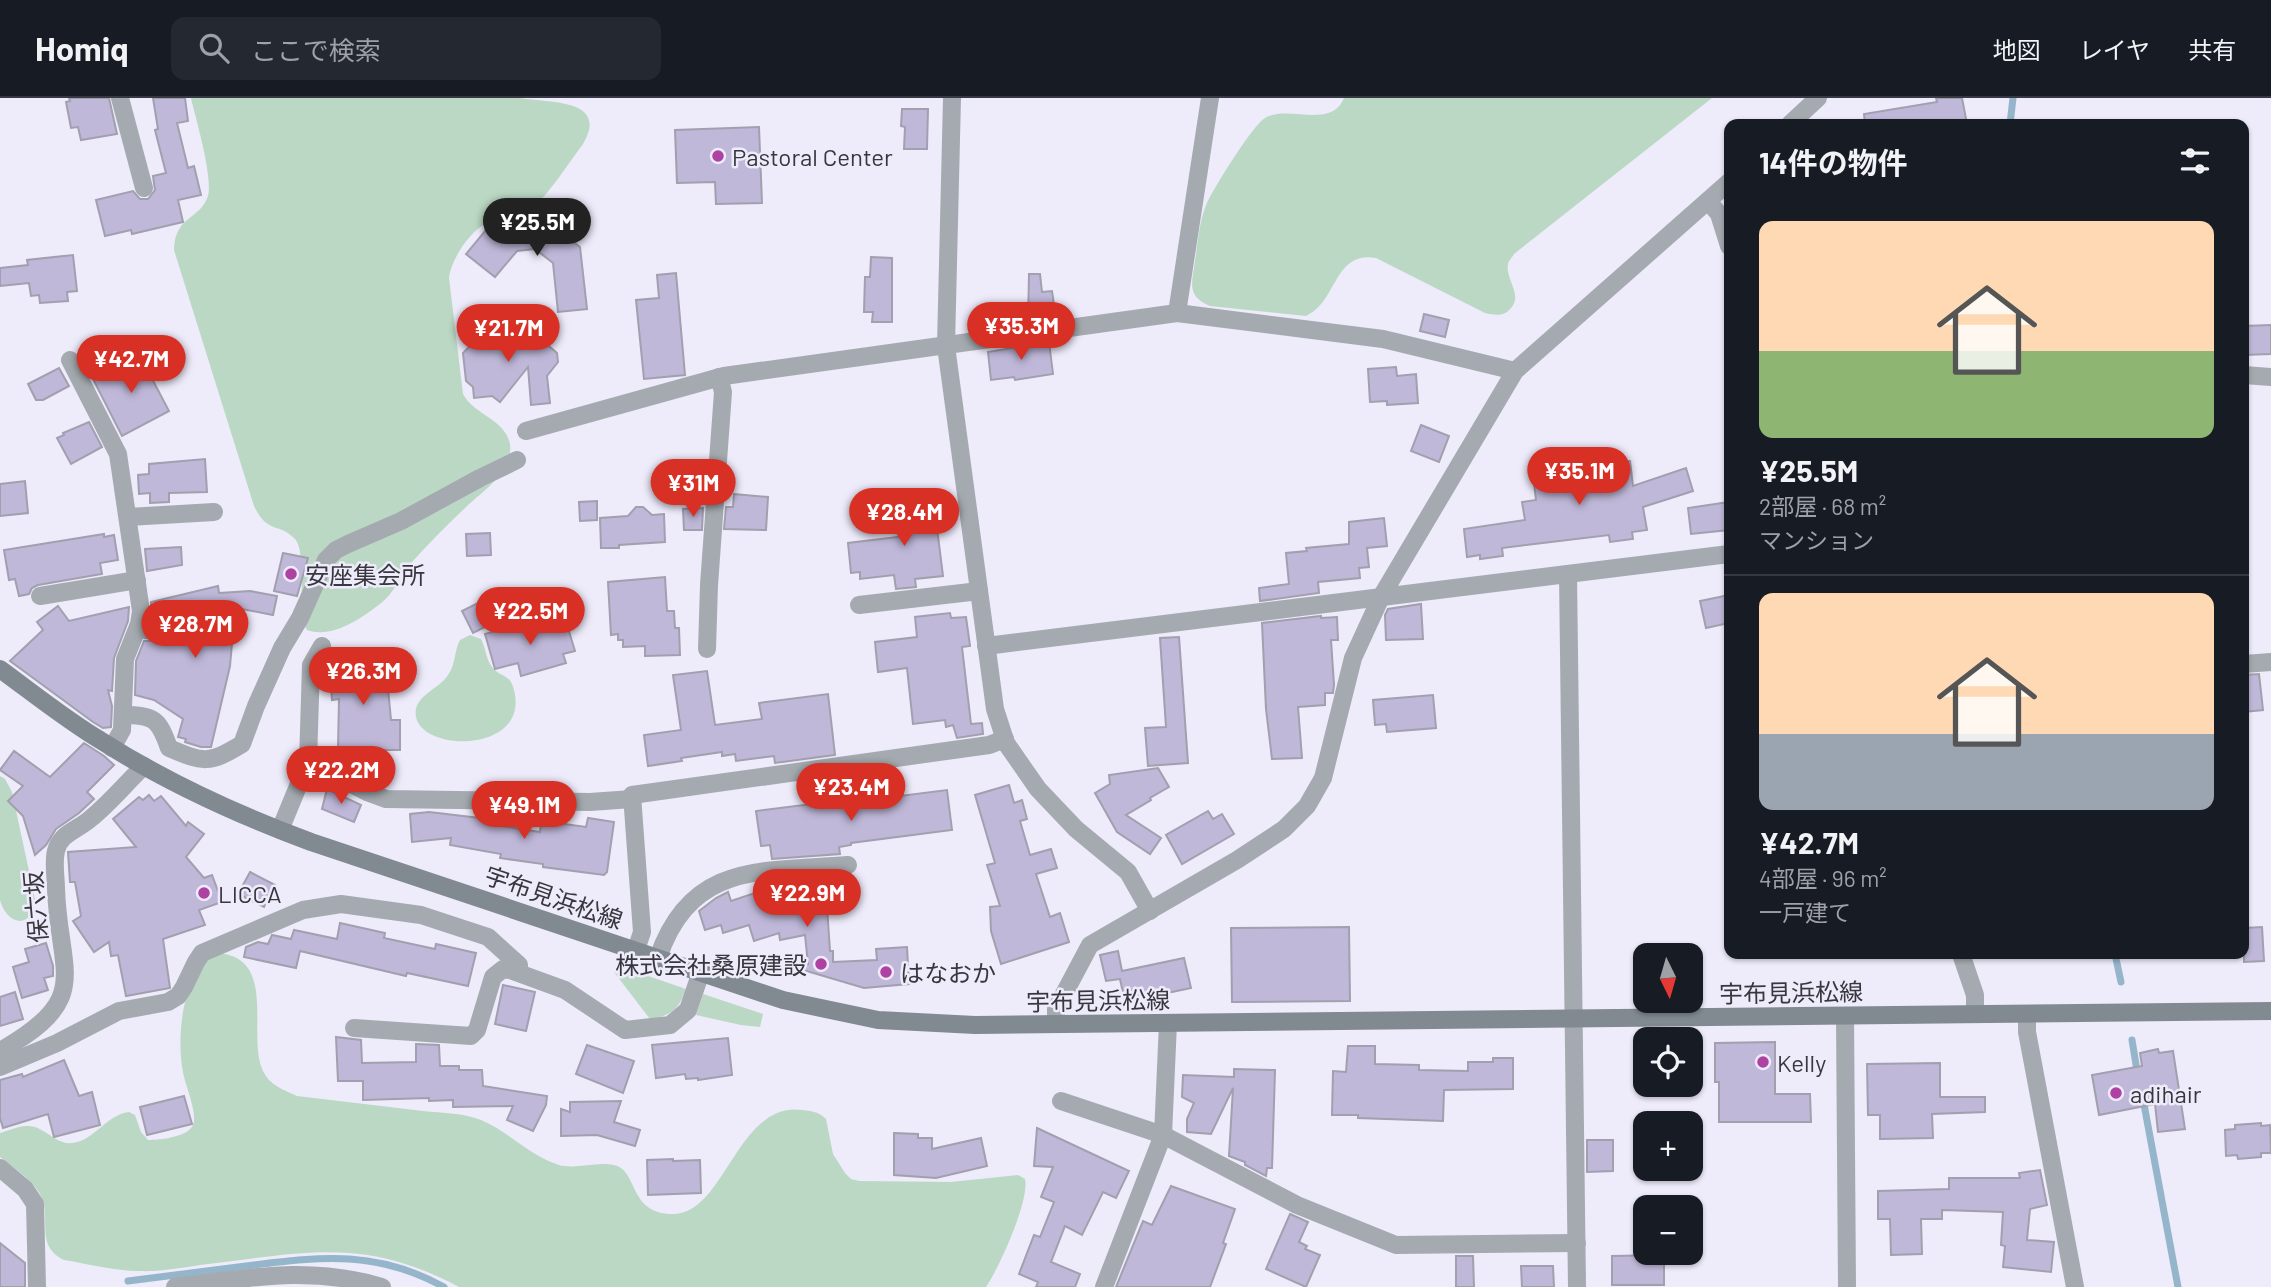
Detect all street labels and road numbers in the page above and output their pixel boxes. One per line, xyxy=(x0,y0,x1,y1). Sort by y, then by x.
street label: 宇布見浜松線 xyxy=(481,860,627,934)
street label: 保六坂 xyxy=(17,870,53,944)
street label: 宇布見浜松線 xyxy=(1719,976,1863,1008)
street label: 宇布見浜松線 xyxy=(1026,984,1170,1016)

